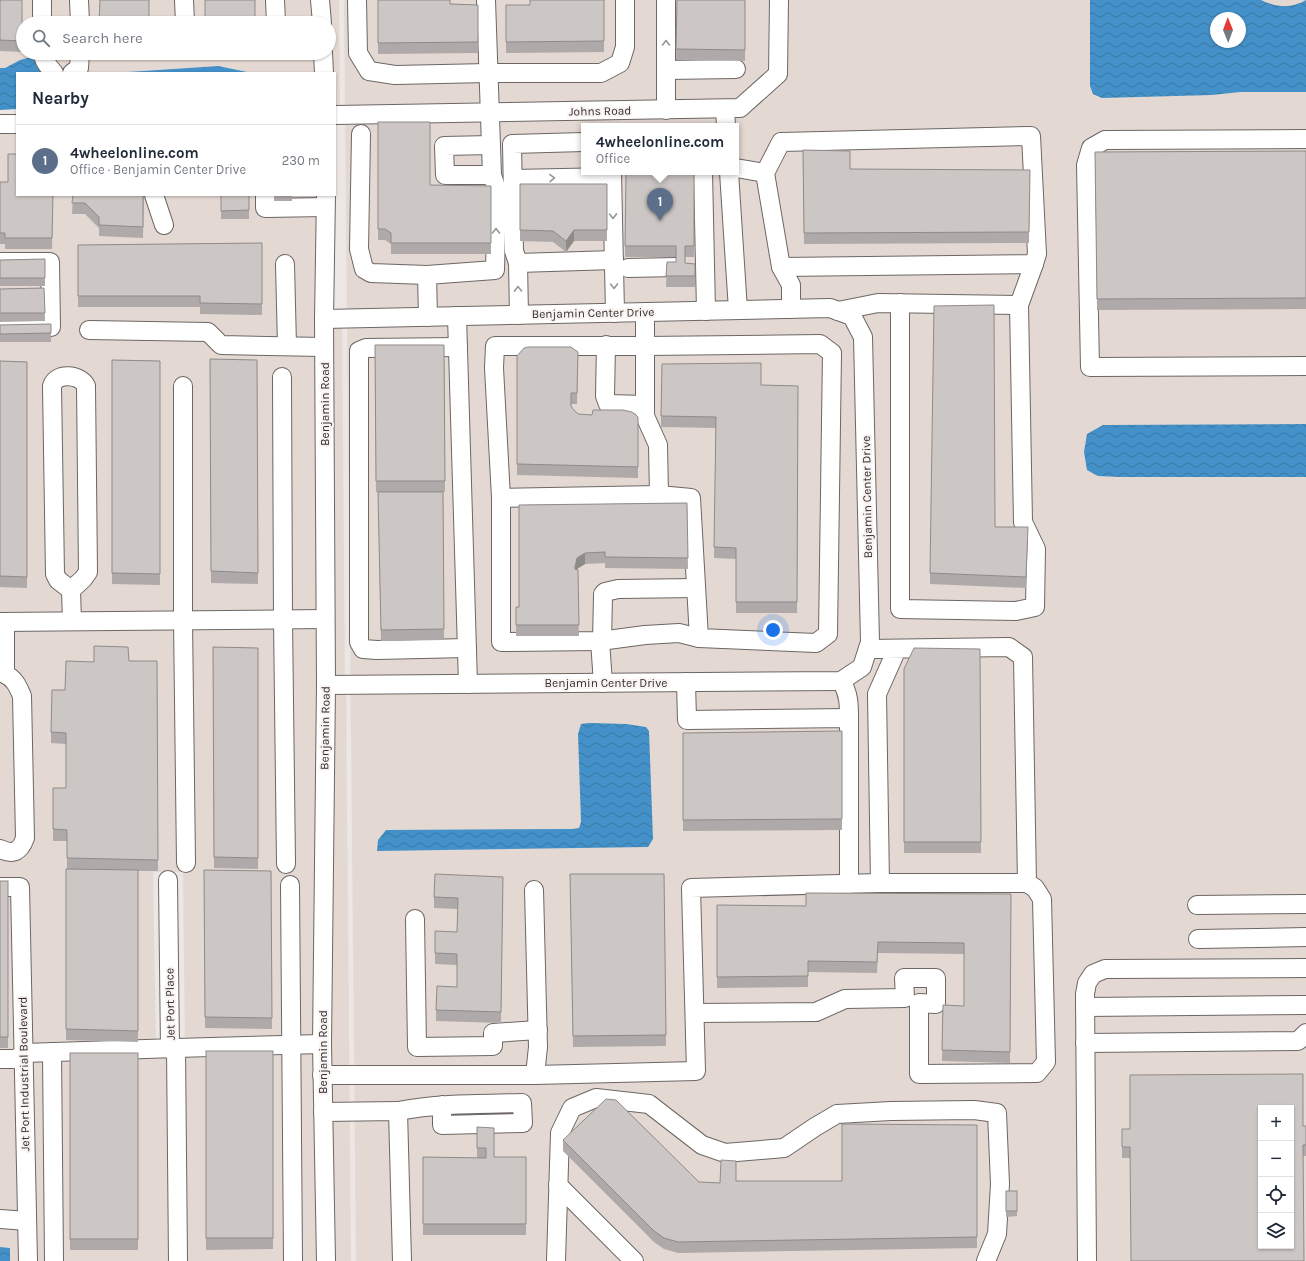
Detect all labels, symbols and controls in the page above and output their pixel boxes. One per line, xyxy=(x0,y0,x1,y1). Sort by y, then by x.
north arrow xyxy=(1210,12,1246,48)
search box xyxy=(16,16,336,60)
icon: search xyxy=(30,27,52,49)
text: Search here xyxy=(62,29,143,47)
one-way arrow xyxy=(662,40,670,46)
text: Nearby xyxy=(32,88,89,108)
street label: Johns Road xyxy=(569,103,631,119)
popup xyxy=(581,123,739,175)
text: 4wheelonline.com xyxy=(596,133,724,151)
text: 4wheelonline.com xyxy=(70,144,199,162)
text: Office xyxy=(596,151,630,166)
text: 1 xyxy=(43,153,47,168)
text: 230 m xyxy=(282,153,320,168)
text: Office · Benjamin Center Drive xyxy=(70,162,246,177)
one-way arrow xyxy=(549,174,555,182)
pin: 1 xyxy=(647,188,673,221)
one-way arrow xyxy=(609,213,617,219)
one-way arrow xyxy=(492,228,500,234)
one-way arrow xyxy=(610,283,618,289)
one-way arrow xyxy=(514,286,523,292)
street label: Benjamin Center Drive xyxy=(531,305,655,321)
street label: Benjamin Road xyxy=(318,362,332,446)
street label: Benjamin Center Drive xyxy=(859,435,875,559)
your location xyxy=(763,620,783,640)
street label: Benjamin Center Drive xyxy=(545,676,667,690)
street label: Benjamin Road xyxy=(317,686,333,770)
street label: Jet Port Place xyxy=(162,968,178,1040)
street label: Jet Port Industrial Boulevard xyxy=(16,997,32,1151)
street label: Benjamin Road xyxy=(316,1010,330,1094)
map controls xyxy=(1258,1105,1294,1249)
button: + xyxy=(1258,1105,1294,1141)
button: − xyxy=(1258,1141,1294,1177)
button: locate xyxy=(1258,1177,1294,1213)
button: layers xyxy=(1258,1213,1294,1249)

